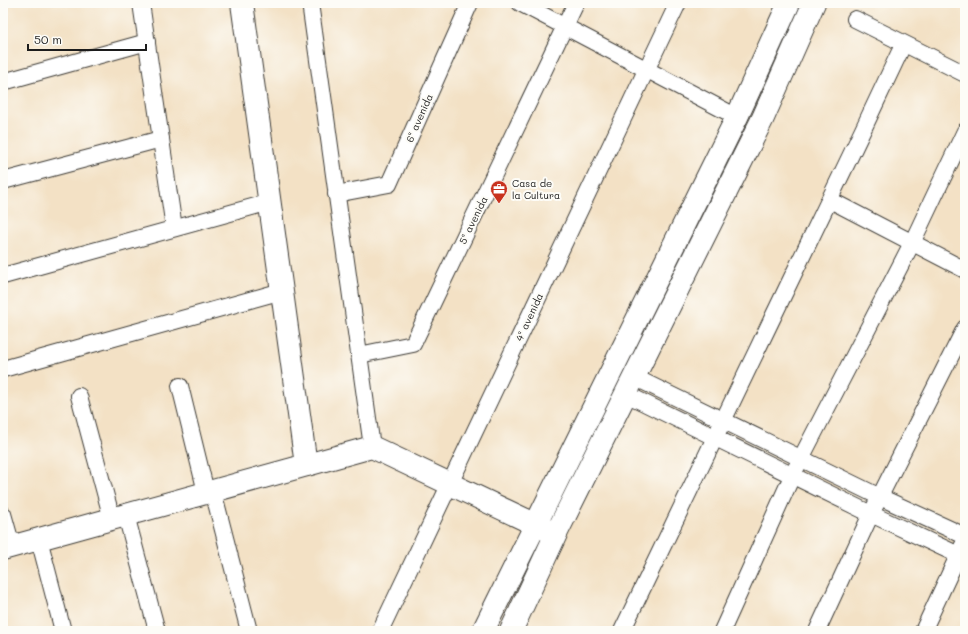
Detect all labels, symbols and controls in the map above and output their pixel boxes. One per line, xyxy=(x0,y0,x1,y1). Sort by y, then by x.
scale bar xyxy=(28,26,146,52)
text: 50 m xyxy=(34,31,62,47)
street label: 6ª avenida xyxy=(402,92,436,144)
place label: Casa de la Cultura xyxy=(512,176,560,202)
office icon: Casa de la Cultura xyxy=(489,179,509,204)
street label: 5ª avenida xyxy=(455,194,491,246)
street label: 4ª avenida xyxy=(512,291,546,343)

